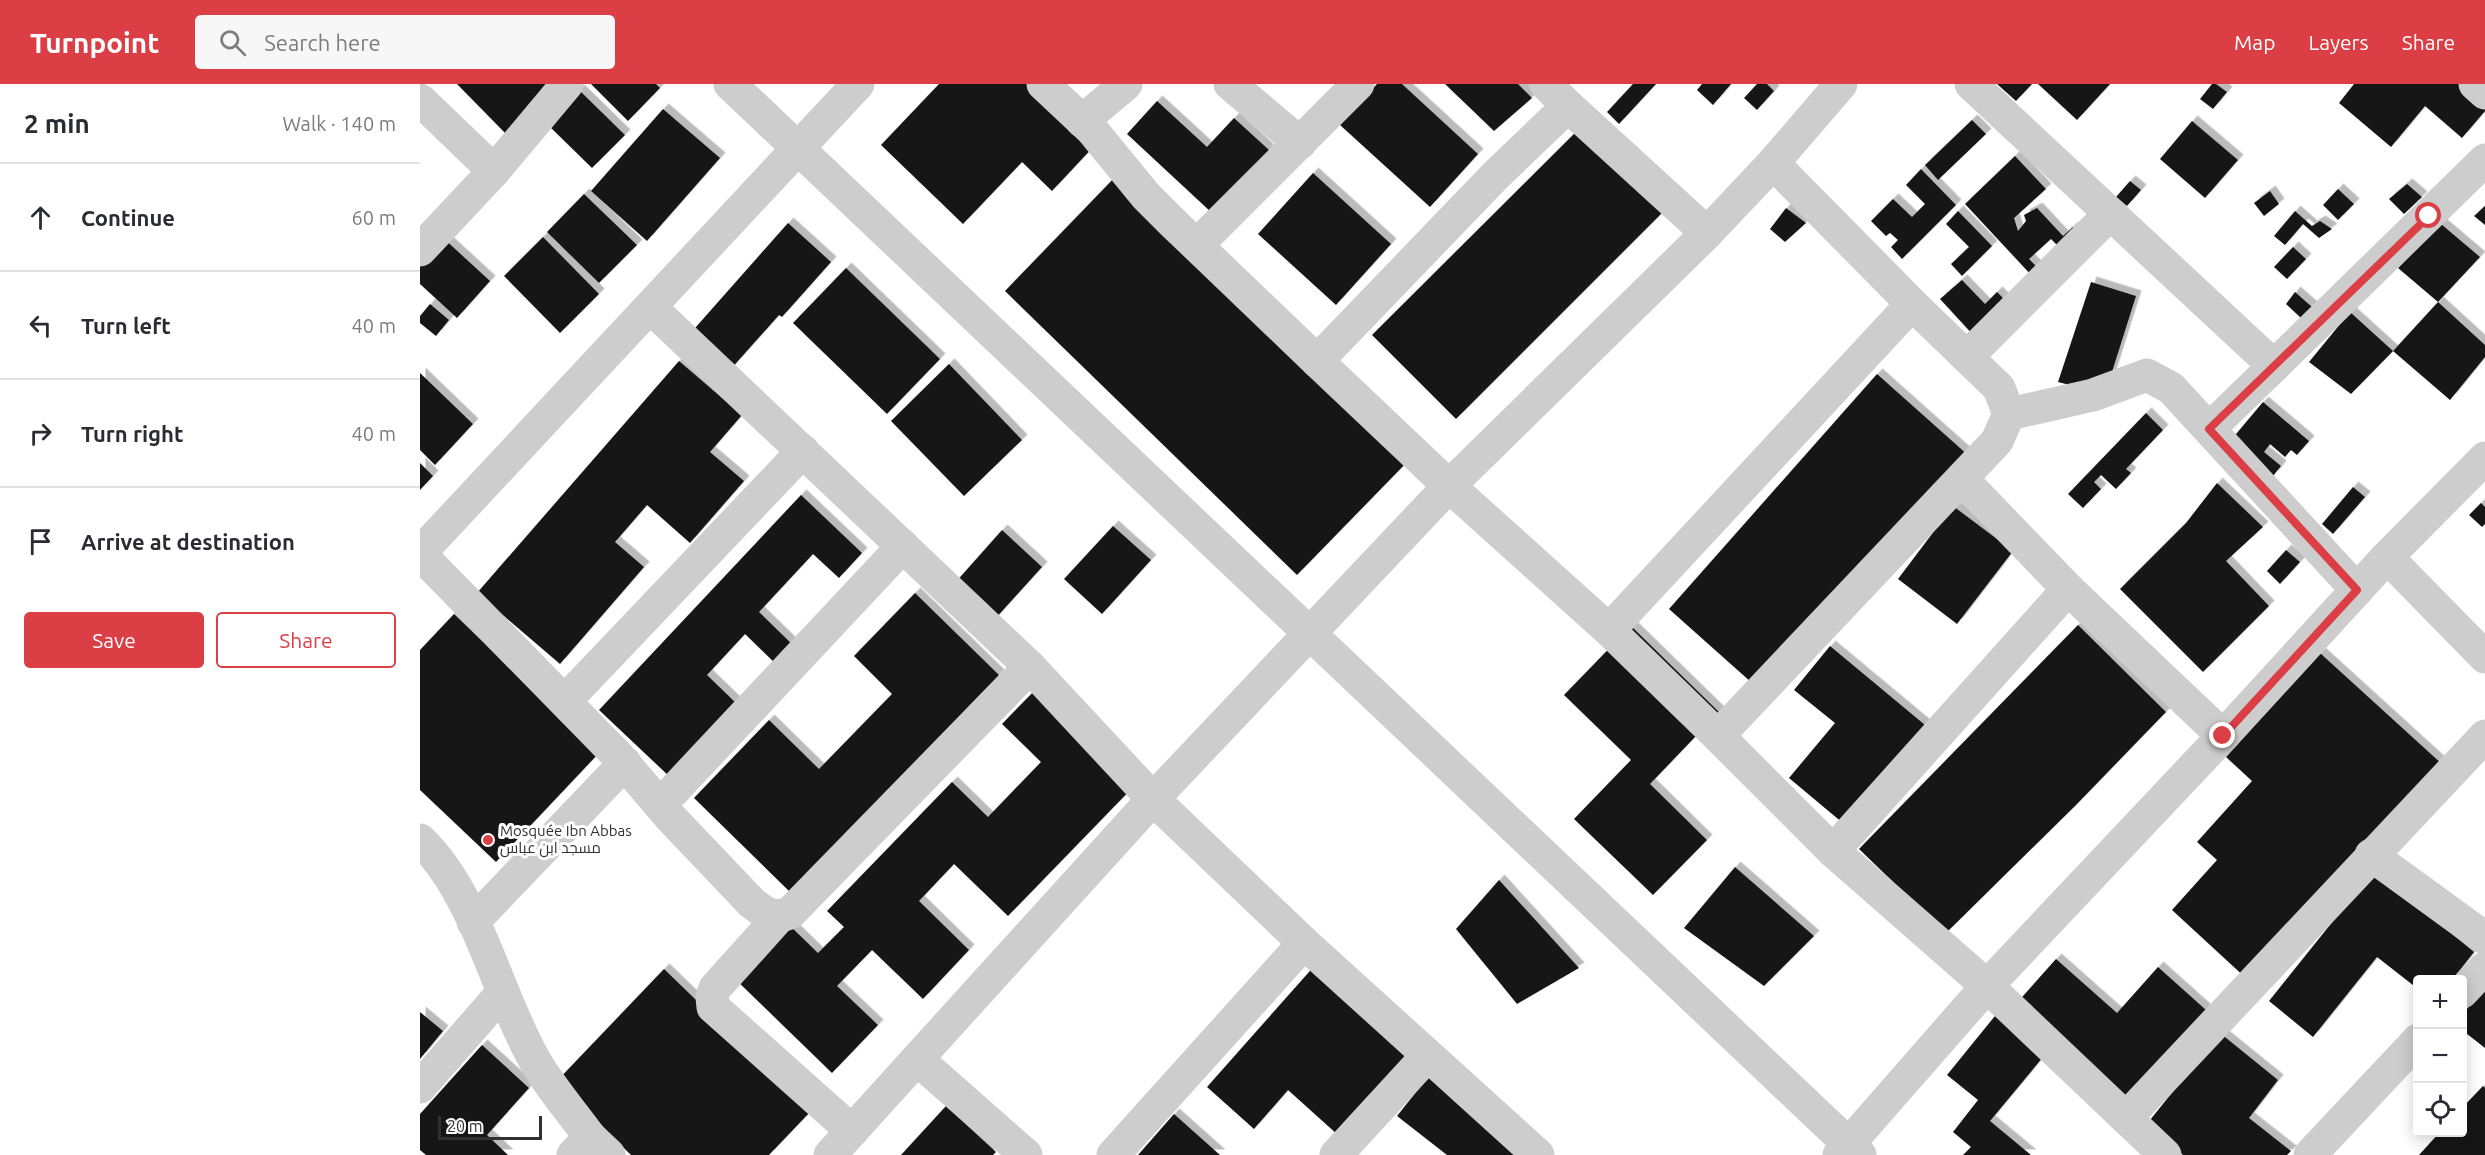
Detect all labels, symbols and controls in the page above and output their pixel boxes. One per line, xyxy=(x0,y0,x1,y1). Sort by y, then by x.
search box xyxy=(195,15,615,69)
icon: search xyxy=(216,26,249,59)
text: Turnpoint xyxy=(30,27,159,58)
text: Search here xyxy=(264,30,381,55)
text: Map xyxy=(2234,30,2275,54)
text: Layers xyxy=(2308,30,2369,54)
text: Share xyxy=(2402,30,2455,54)
text: 2 min xyxy=(24,109,90,138)
text: Walk · 140 m xyxy=(283,112,396,135)
icon: ahead xyxy=(24,201,57,234)
route start xyxy=(2415,202,2441,228)
text: Continue xyxy=(81,205,175,230)
text: 60 m xyxy=(352,206,396,229)
icon: left xyxy=(24,309,57,342)
text: Turn left xyxy=(81,313,171,338)
text: 40 m xyxy=(352,314,396,337)
icon: right xyxy=(24,417,57,450)
text: Turn right xyxy=(81,421,183,446)
text: 40 m xyxy=(352,422,396,445)
icon: arrive xyxy=(24,525,57,558)
text: Arrive at destination xyxy=(81,529,295,554)
button: Save xyxy=(24,612,204,668)
button: Share xyxy=(216,612,396,668)
route end xyxy=(2209,722,2235,748)
place label: Mosquée Ibn Abbas مسجد ابن عباس xyxy=(500,822,632,858)
marker: Mosquée Ibn Abbas مسجد ابن عباس xyxy=(481,833,495,847)
map controls xyxy=(2413,975,2467,1137)
button: + xyxy=(2413,975,2467,1029)
button: − xyxy=(2413,1029,2467,1083)
button: locate xyxy=(2413,1083,2467,1137)
scale bar xyxy=(438,1113,542,1140)
text: 20 m xyxy=(447,1117,483,1135)

